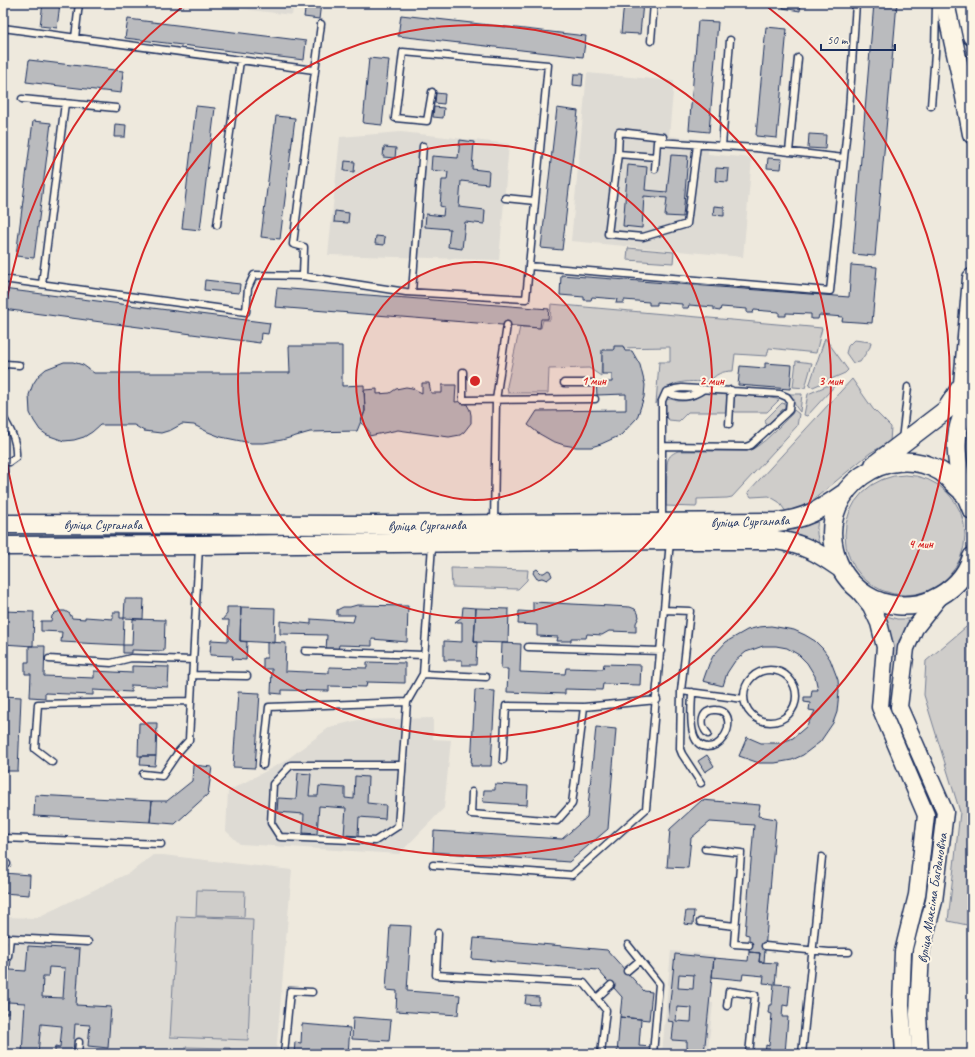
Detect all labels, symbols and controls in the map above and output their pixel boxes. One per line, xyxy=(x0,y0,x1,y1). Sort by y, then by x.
scale bar xyxy=(821,26,895,52)
text: 50 m xyxy=(827,32,849,48)
text: 1 мин xyxy=(582,373,607,389)
text: 2 мин xyxy=(700,373,725,389)
text: 3 мин xyxy=(819,373,844,389)
centre of rings xyxy=(468,374,482,388)
street label: вуліца Сурганава xyxy=(711,512,791,531)
street label: вуліца Сурганава xyxy=(64,516,144,533)
street label: вуліца Сурганава xyxy=(388,516,468,535)
text: 4 мин xyxy=(909,536,934,552)
street label: вуліца Максіма Багдановіча xyxy=(914,831,951,964)

